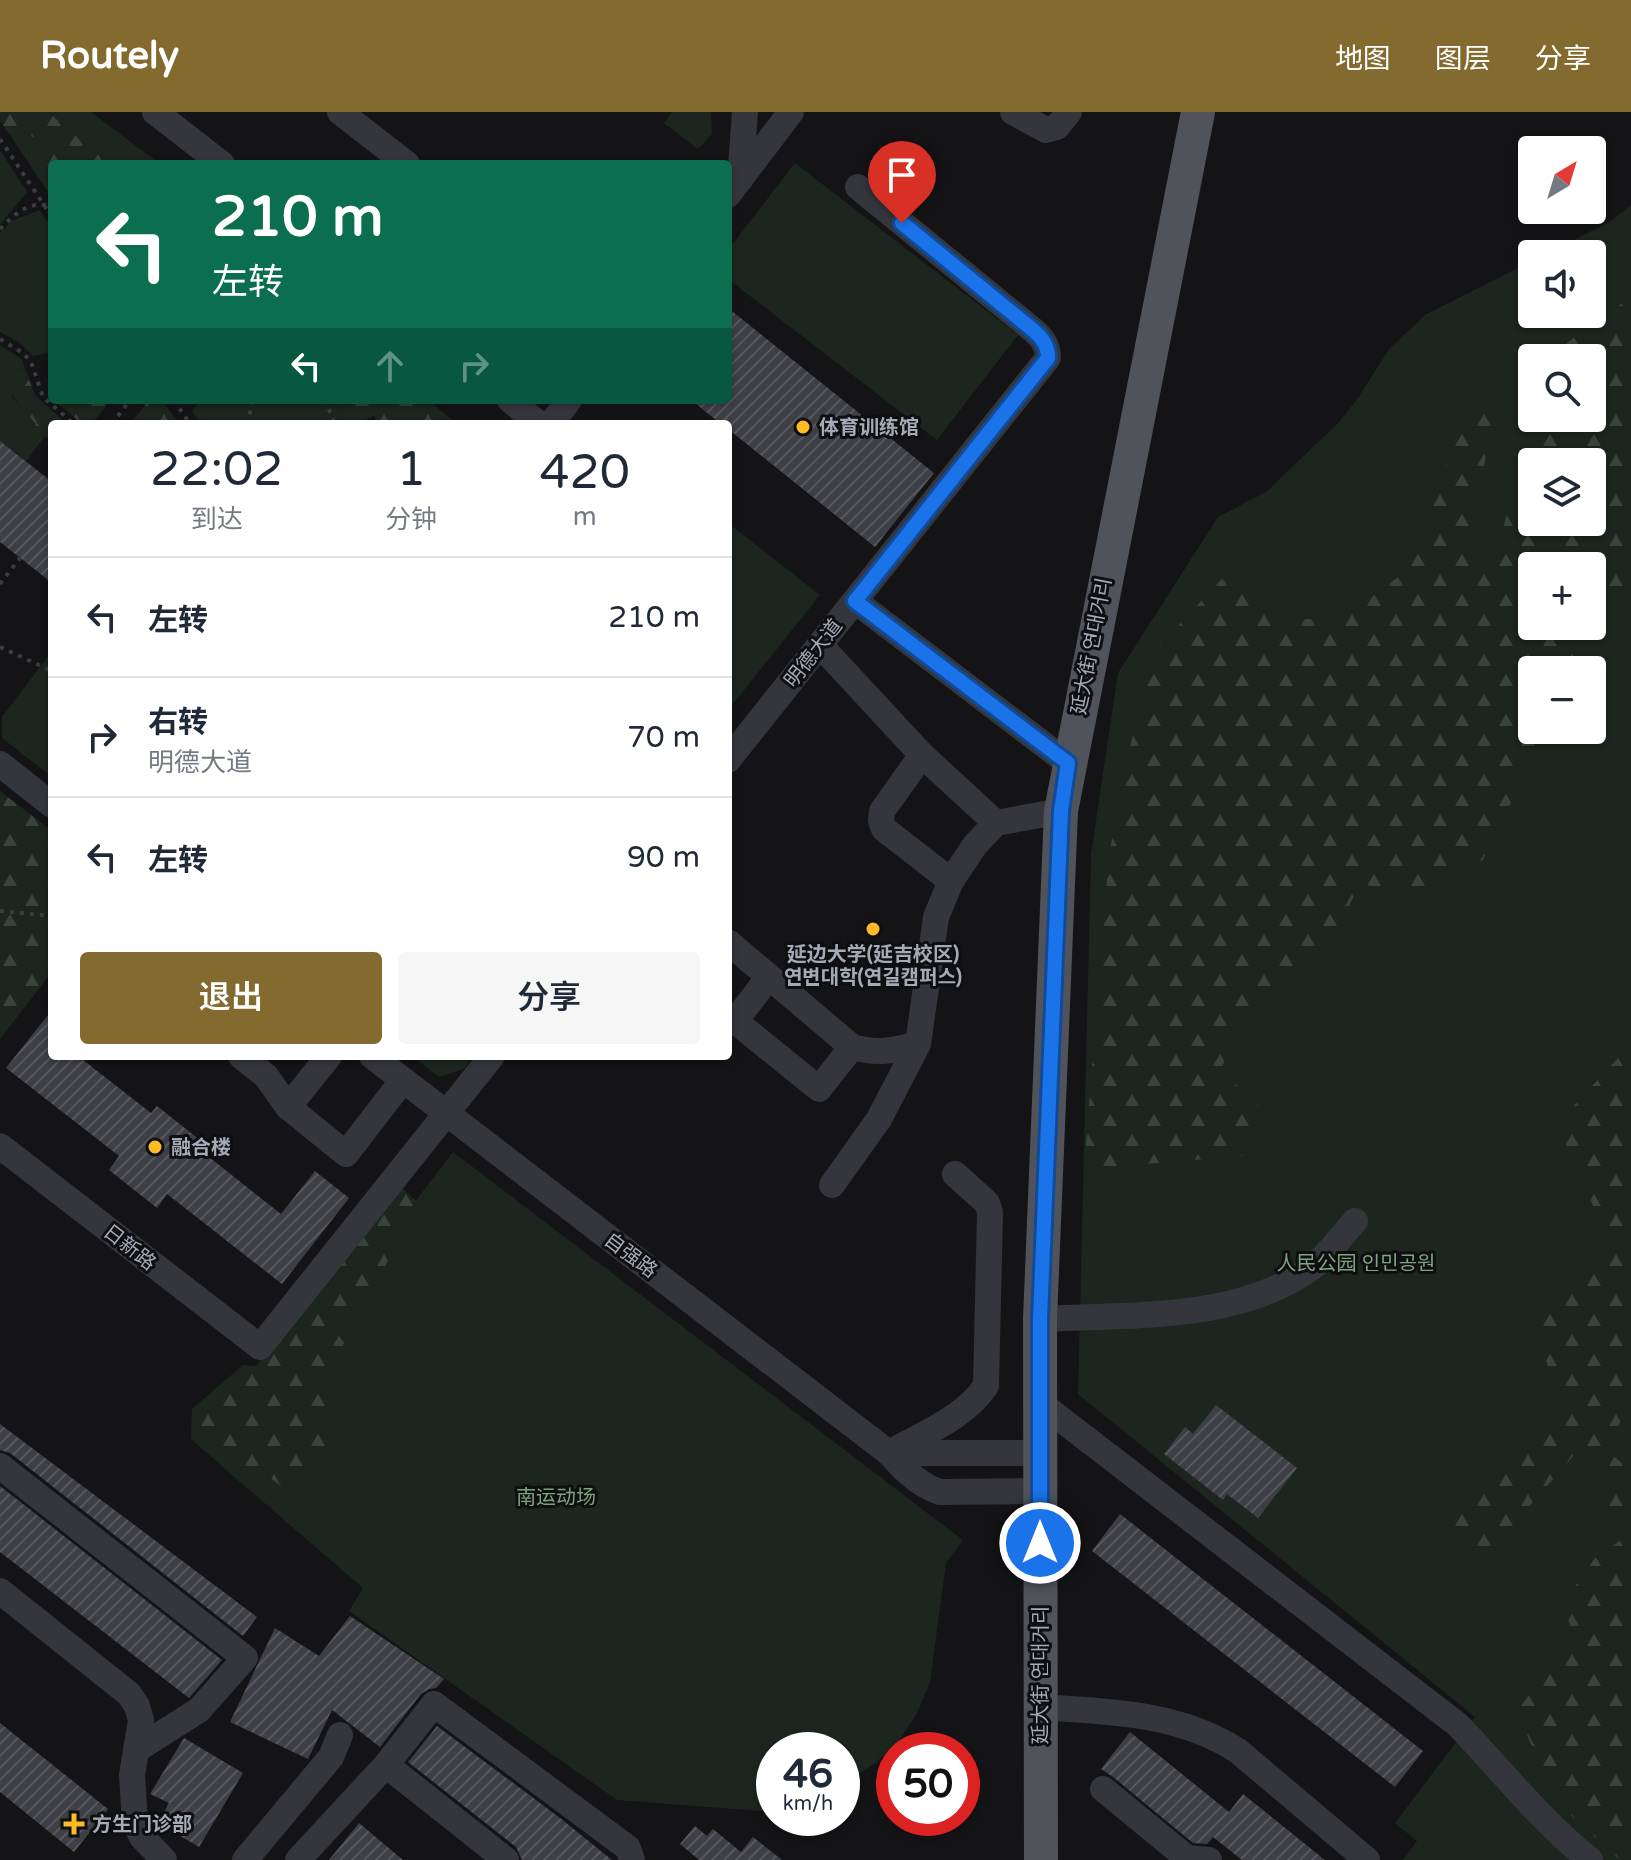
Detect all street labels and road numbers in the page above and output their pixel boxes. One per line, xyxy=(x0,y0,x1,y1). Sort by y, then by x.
street label: 延大街 연대거리 xyxy=(1067,576,1117,717)
street label: 明德大道 xyxy=(780,615,848,693)
street label: 日新路 xyxy=(98,1220,160,1276)
street label: 自强路 xyxy=(599,1228,662,1283)
street label: 延大街 연대거리 xyxy=(1029,1606,1053,1744)

